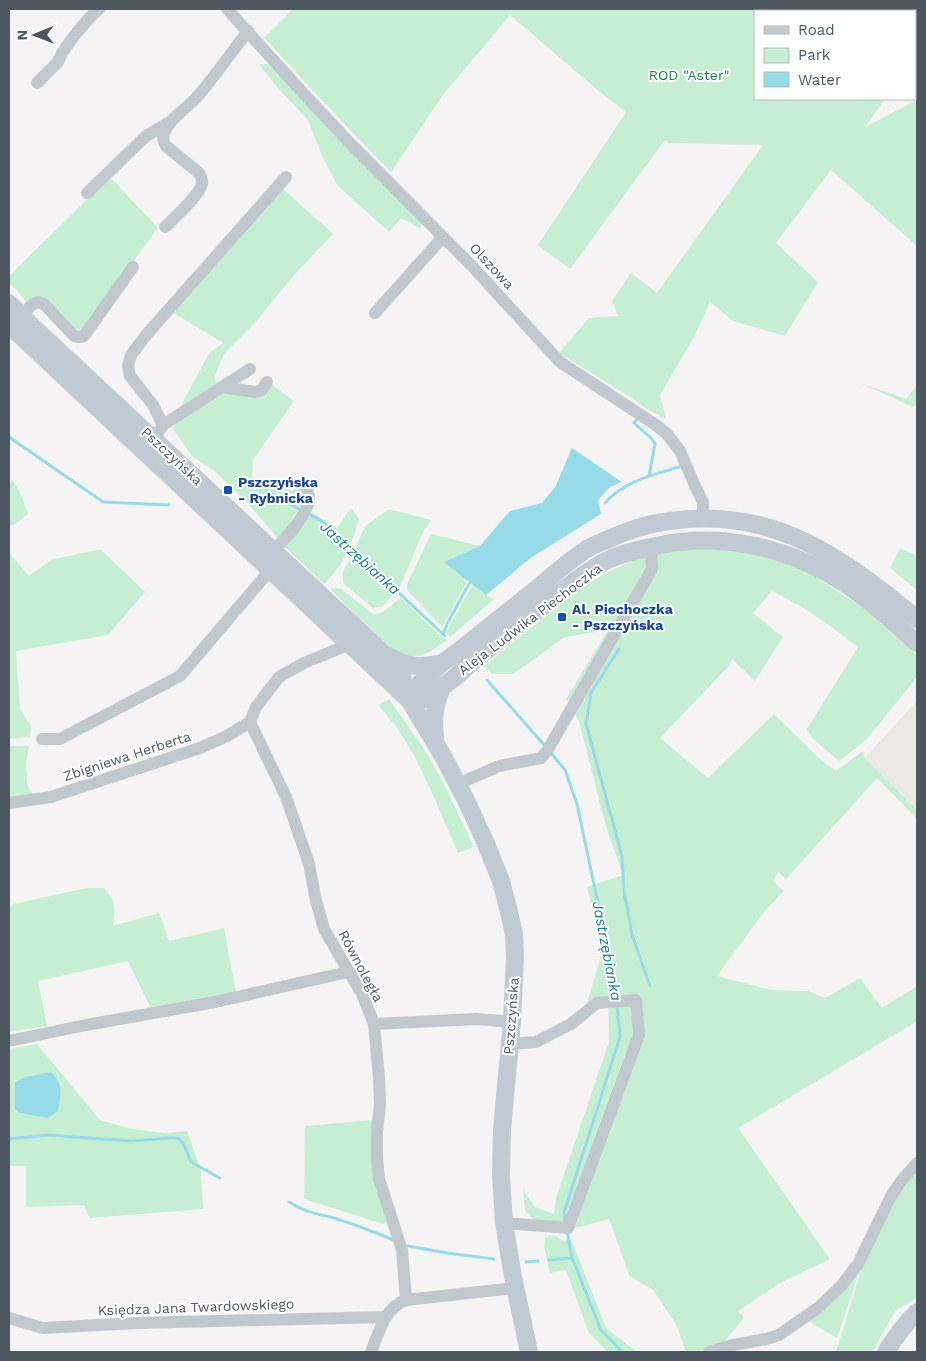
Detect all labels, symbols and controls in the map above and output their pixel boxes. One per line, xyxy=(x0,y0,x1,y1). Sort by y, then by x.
north arrow xyxy=(10,10,60,60)
legend xyxy=(754,10,916,100)
text: Road xyxy=(798,21,835,39)
text: N xyxy=(14,30,30,41)
text: Park xyxy=(798,46,831,64)
park label: ROD "Aster" xyxy=(649,67,729,83)
text: Water xyxy=(798,71,841,89)
street label: Olszowa xyxy=(467,240,517,292)
street label: Pszczyńska xyxy=(138,424,206,488)
place label: Pszczyńska - Rybnicka xyxy=(238,474,319,506)
marker: Pszczyńska - Rybnicka xyxy=(222,484,234,496)
water label: Jastrzębianka xyxy=(316,517,404,599)
street label: Aleja Ludwika Piechoczka xyxy=(455,560,605,678)
place label: Al. Piechoczka - Pszczyńska xyxy=(572,601,674,633)
marker: Al. Piechoczka - Pszczyńska xyxy=(556,611,568,623)
street label: Zbigniewa Herberta xyxy=(61,728,193,784)
water label: Jastrzębianka xyxy=(589,900,625,1002)
street label: Równoległa xyxy=(335,927,387,1005)
street label: Pszczyńska xyxy=(500,977,522,1055)
street label: Księdza Jana Twardowskiego xyxy=(97,1296,295,1318)

